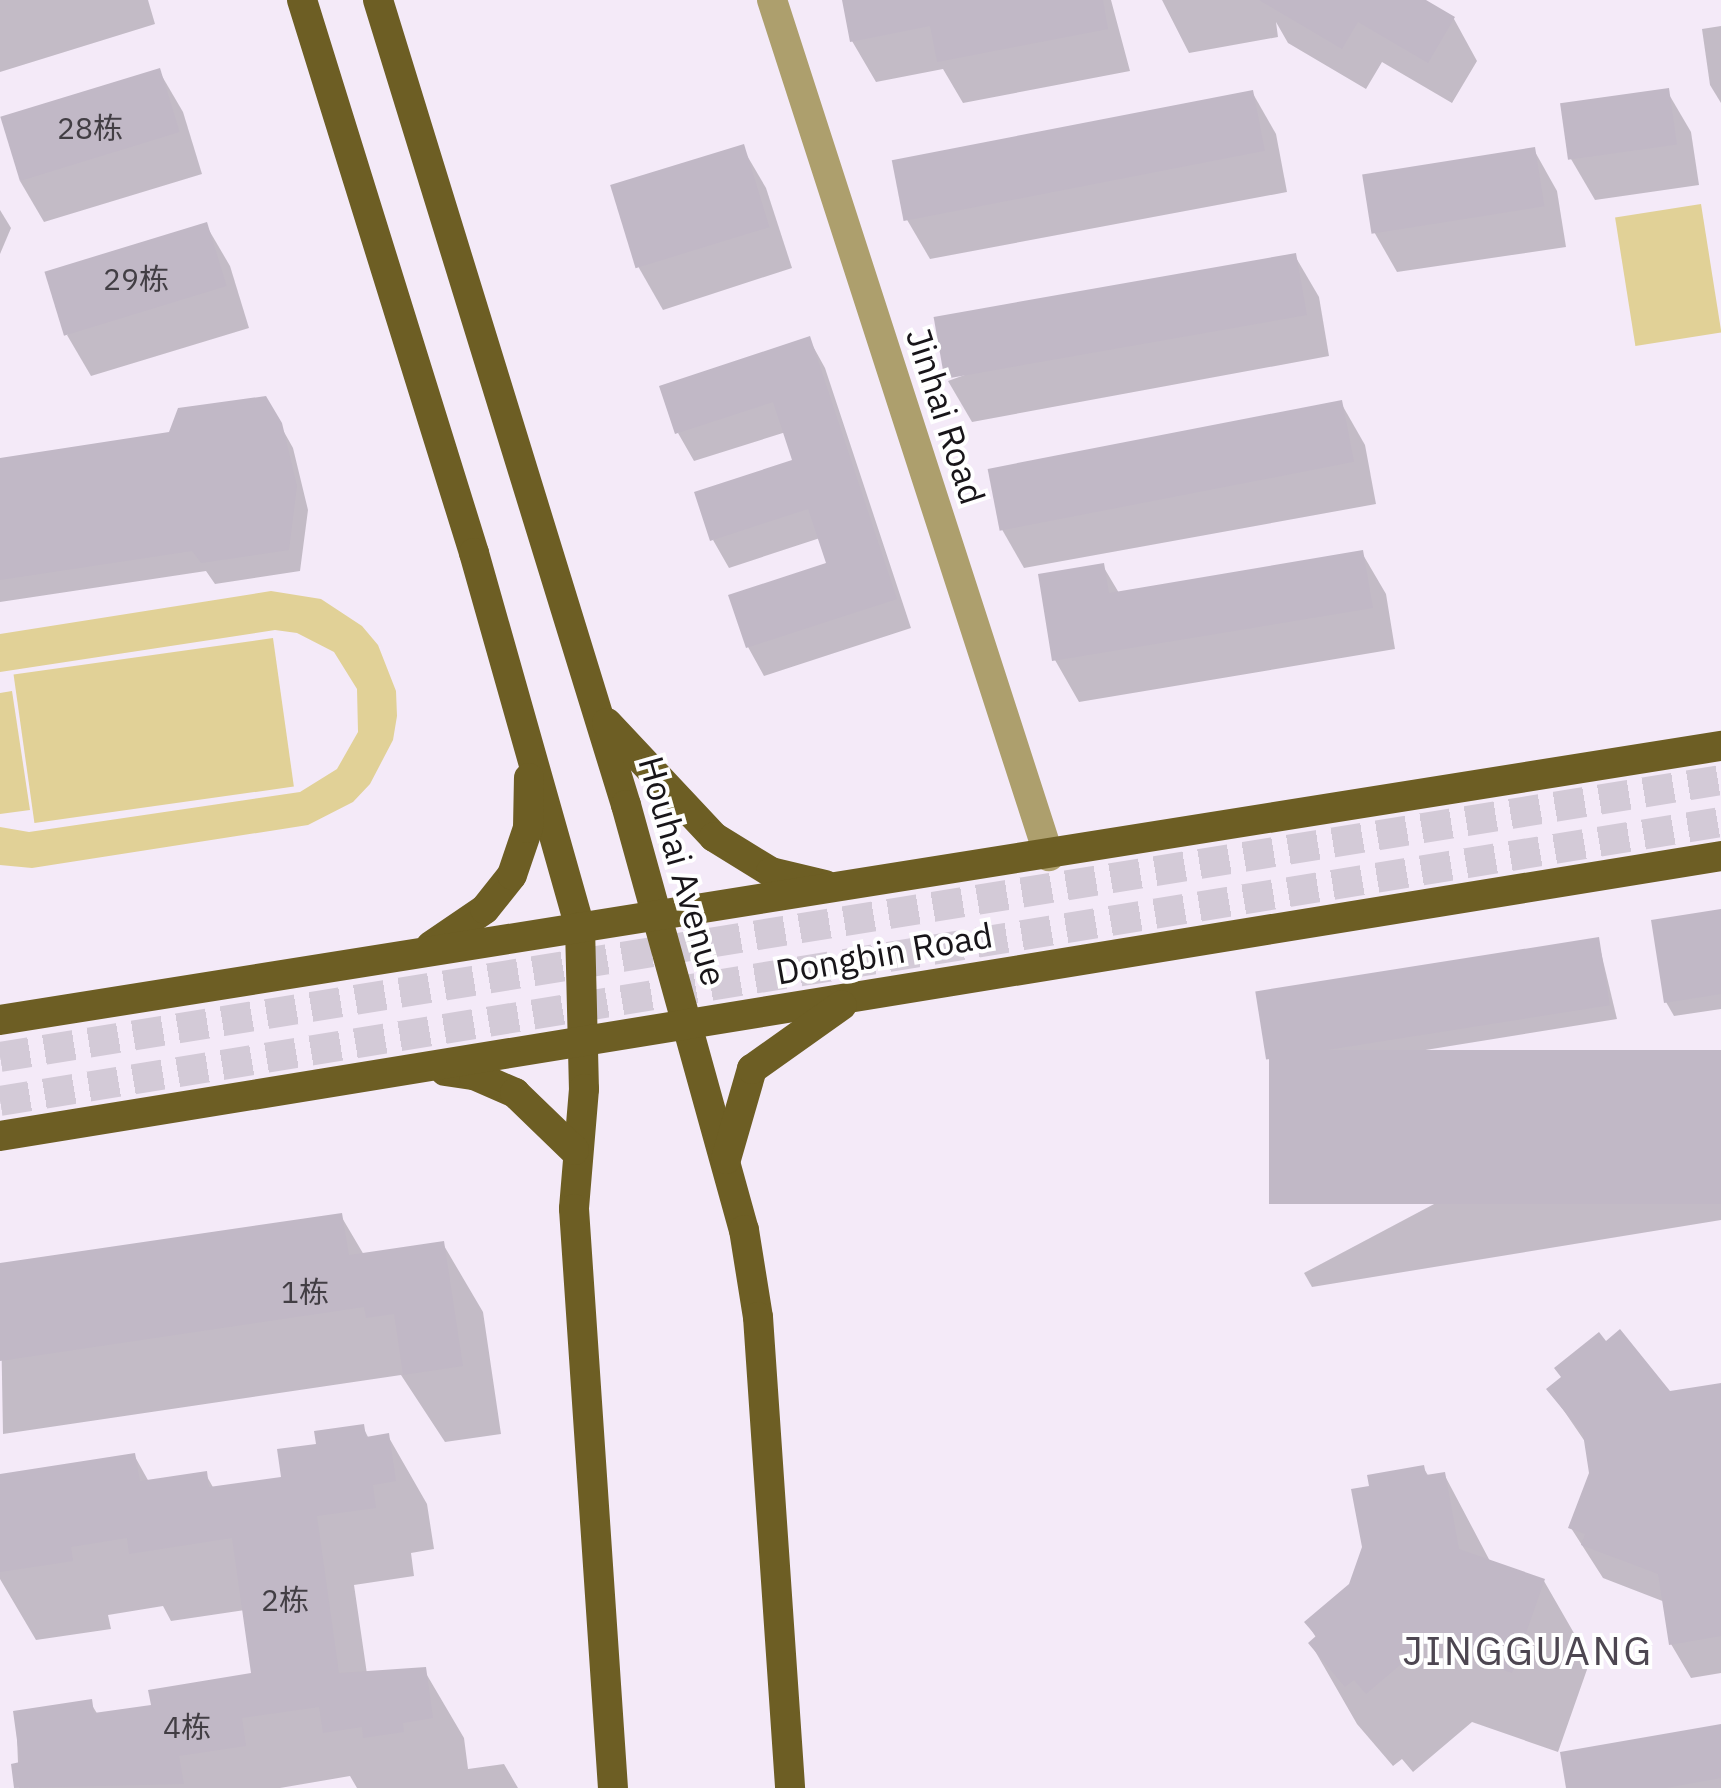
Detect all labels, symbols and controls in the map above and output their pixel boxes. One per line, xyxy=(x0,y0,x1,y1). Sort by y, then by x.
house number: 28栋 xyxy=(57,110,123,146)
house number: 29栋 xyxy=(103,261,169,297)
street label: Jinhai Road xyxy=(898,323,994,509)
street label: Houhai Avenue xyxy=(630,751,736,991)
street label: Dongbin Road xyxy=(772,913,996,993)
house number: 1栋 xyxy=(281,1274,329,1310)
house number: 2栋 xyxy=(261,1582,309,1618)
district label: JINGGUANG xyxy=(1402,1626,1654,1674)
house number: 4栋 xyxy=(163,1709,211,1745)

